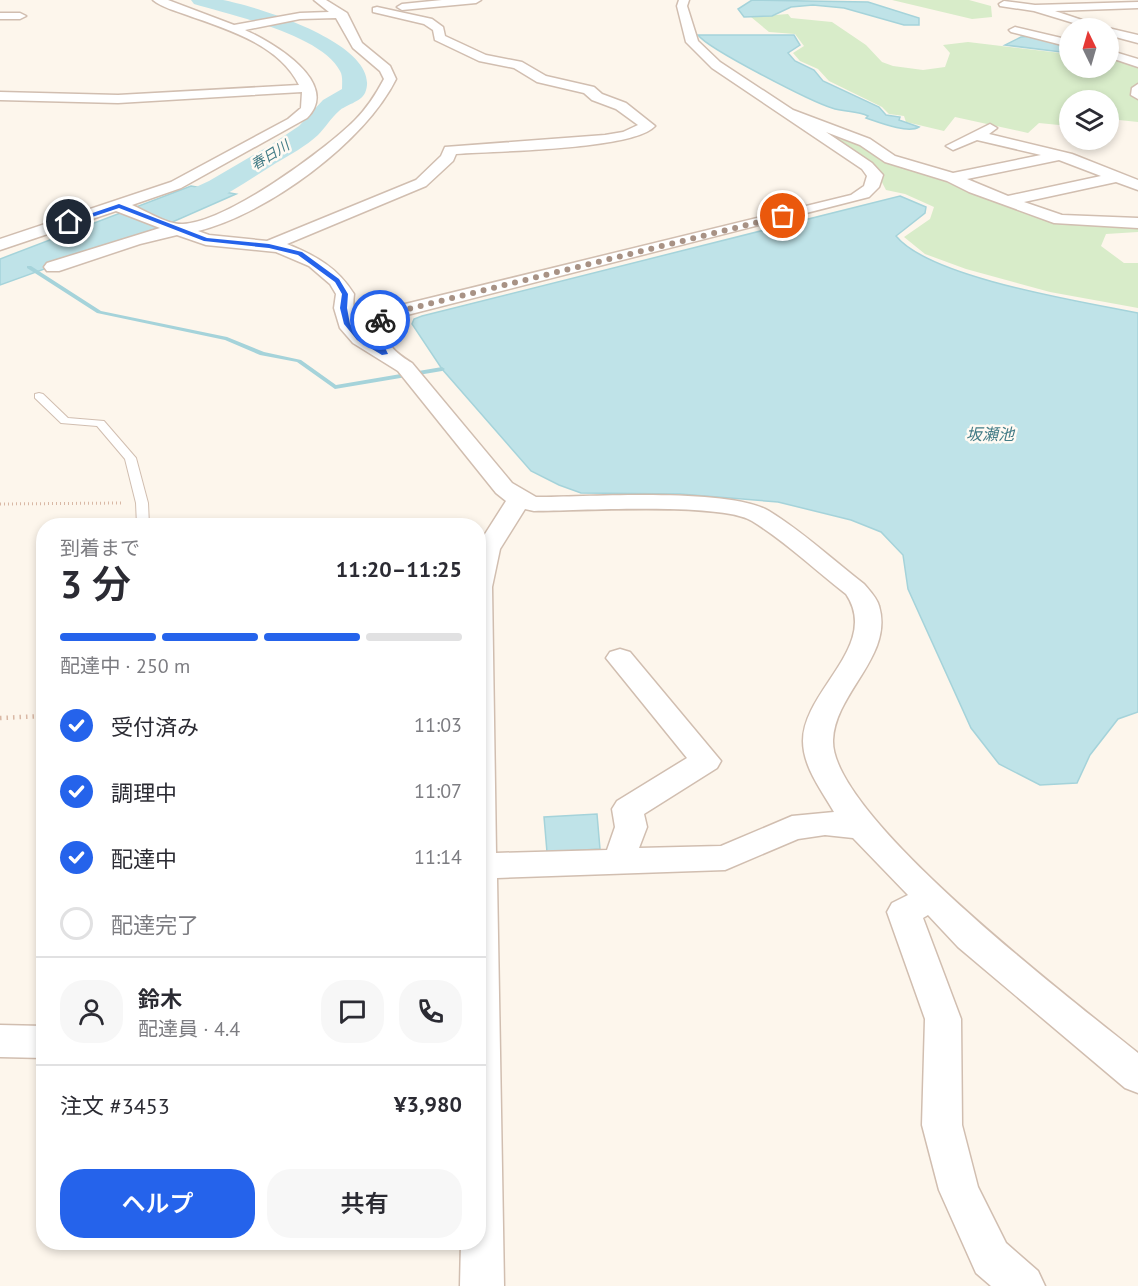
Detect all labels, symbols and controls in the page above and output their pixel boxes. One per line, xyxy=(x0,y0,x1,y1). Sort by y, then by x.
north arrow xyxy=(1059,18,1119,78)
map controls xyxy=(1059,18,1119,150)
button: layers xyxy=(1059,90,1119,150)
water label: 春日川 xyxy=(247,135,294,174)
pin xyxy=(757,190,808,241)
pin xyxy=(43,196,94,247)
icon: bag xyxy=(766,199,799,232)
icon: home xyxy=(52,205,85,238)
courier xyxy=(350,290,410,350)
icon: bike xyxy=(364,304,397,337)
water label: 坂瀬池 xyxy=(966,424,1016,444)
text: 到着まで xyxy=(60,535,140,561)
text: 11:20–11:25 xyxy=(336,555,462,583)
text: 3 分 xyxy=(60,558,131,609)
text: 配達中 · 250 m xyxy=(60,653,190,679)
icon: check xyxy=(60,709,93,742)
text: 11:03 xyxy=(414,712,462,738)
text: 受付済み xyxy=(111,713,199,741)
icon: check xyxy=(60,775,93,808)
text: 11:07 xyxy=(414,778,462,804)
text: 調理中 xyxy=(111,779,177,807)
icon: check xyxy=(60,841,93,874)
text: 11:14 xyxy=(414,844,462,870)
text: 配達中 xyxy=(111,845,177,873)
text: 配達完了 xyxy=(111,911,199,939)
button: person xyxy=(60,980,123,1043)
button: chat xyxy=(321,980,384,1043)
button: phone xyxy=(399,980,462,1043)
text: 鈴木 xyxy=(138,985,182,1013)
text: 配達員 · 4.4 xyxy=(138,1016,240,1042)
text: ¥3,980 xyxy=(394,1090,462,1118)
text: 注文 #3453 xyxy=(60,1092,170,1120)
button: ヘルプ xyxy=(60,1169,255,1238)
button: 共有 xyxy=(267,1169,462,1238)

